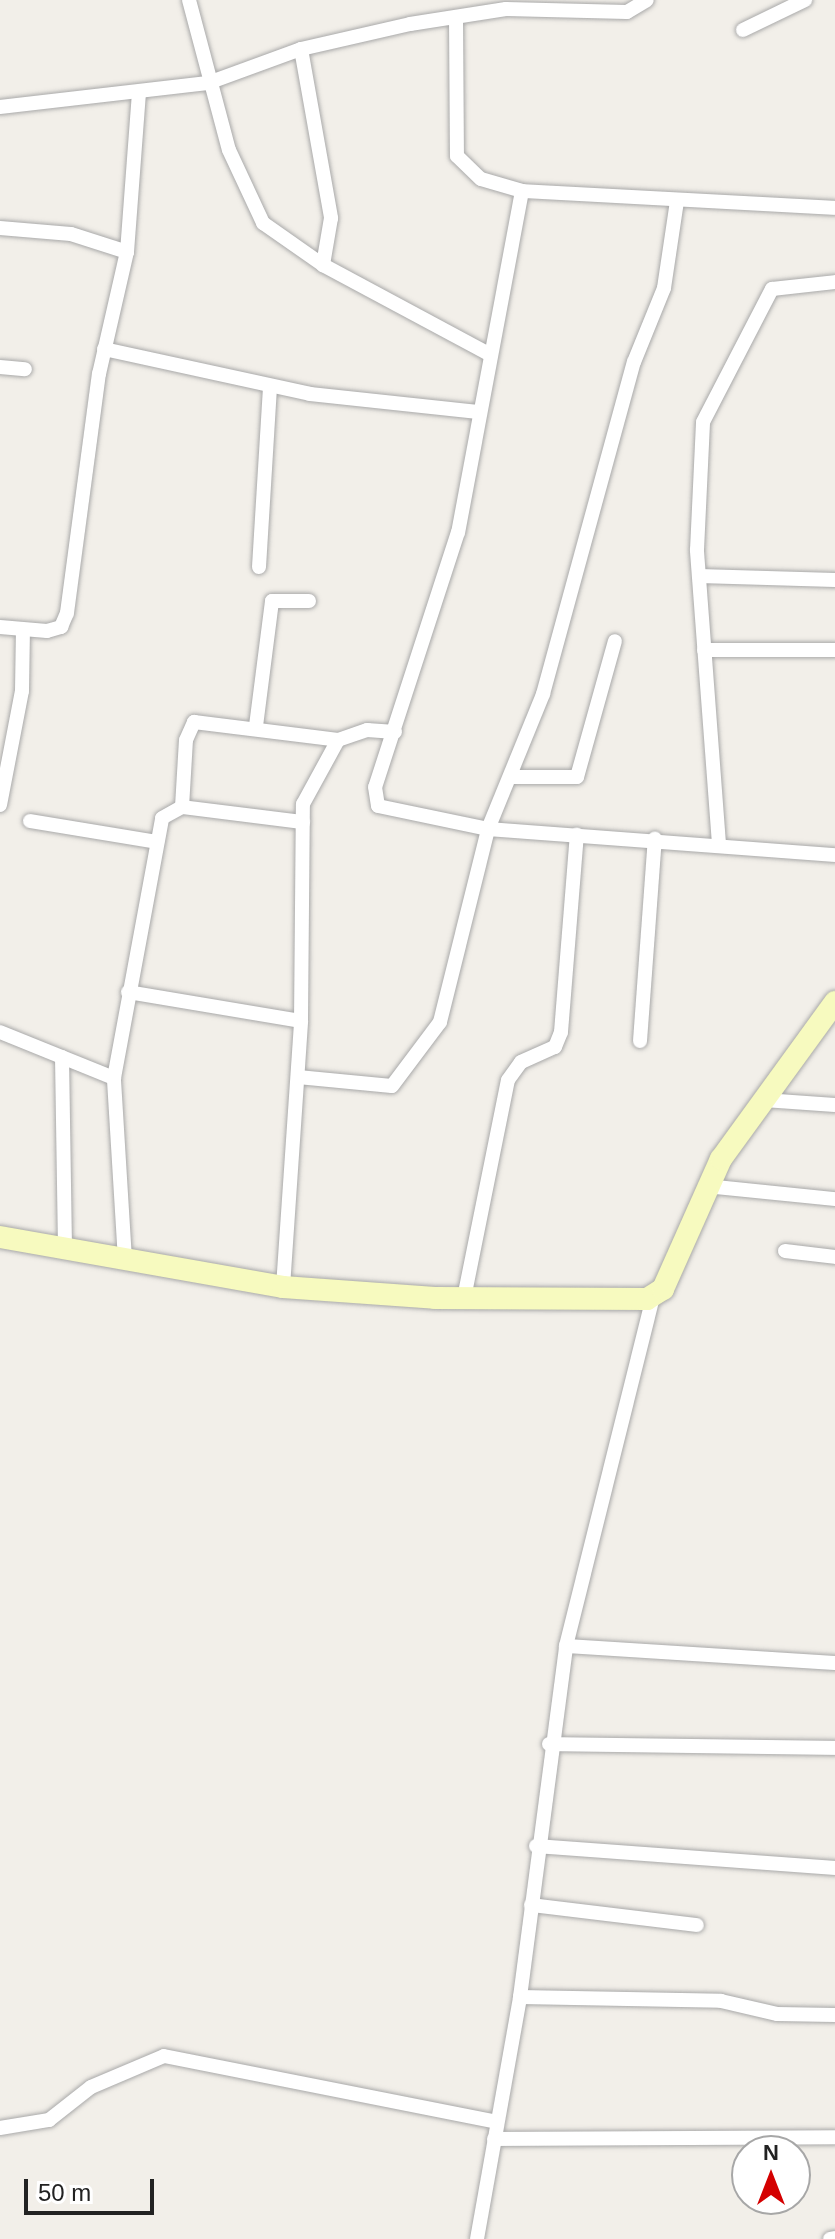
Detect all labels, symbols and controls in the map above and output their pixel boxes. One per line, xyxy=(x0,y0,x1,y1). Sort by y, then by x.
north arrow xyxy=(731,2135,811,2215)
text: N xyxy=(763,2140,779,2165)
scale bar xyxy=(28,2163,158,2213)
text: 50 m xyxy=(38,2179,91,2206)

